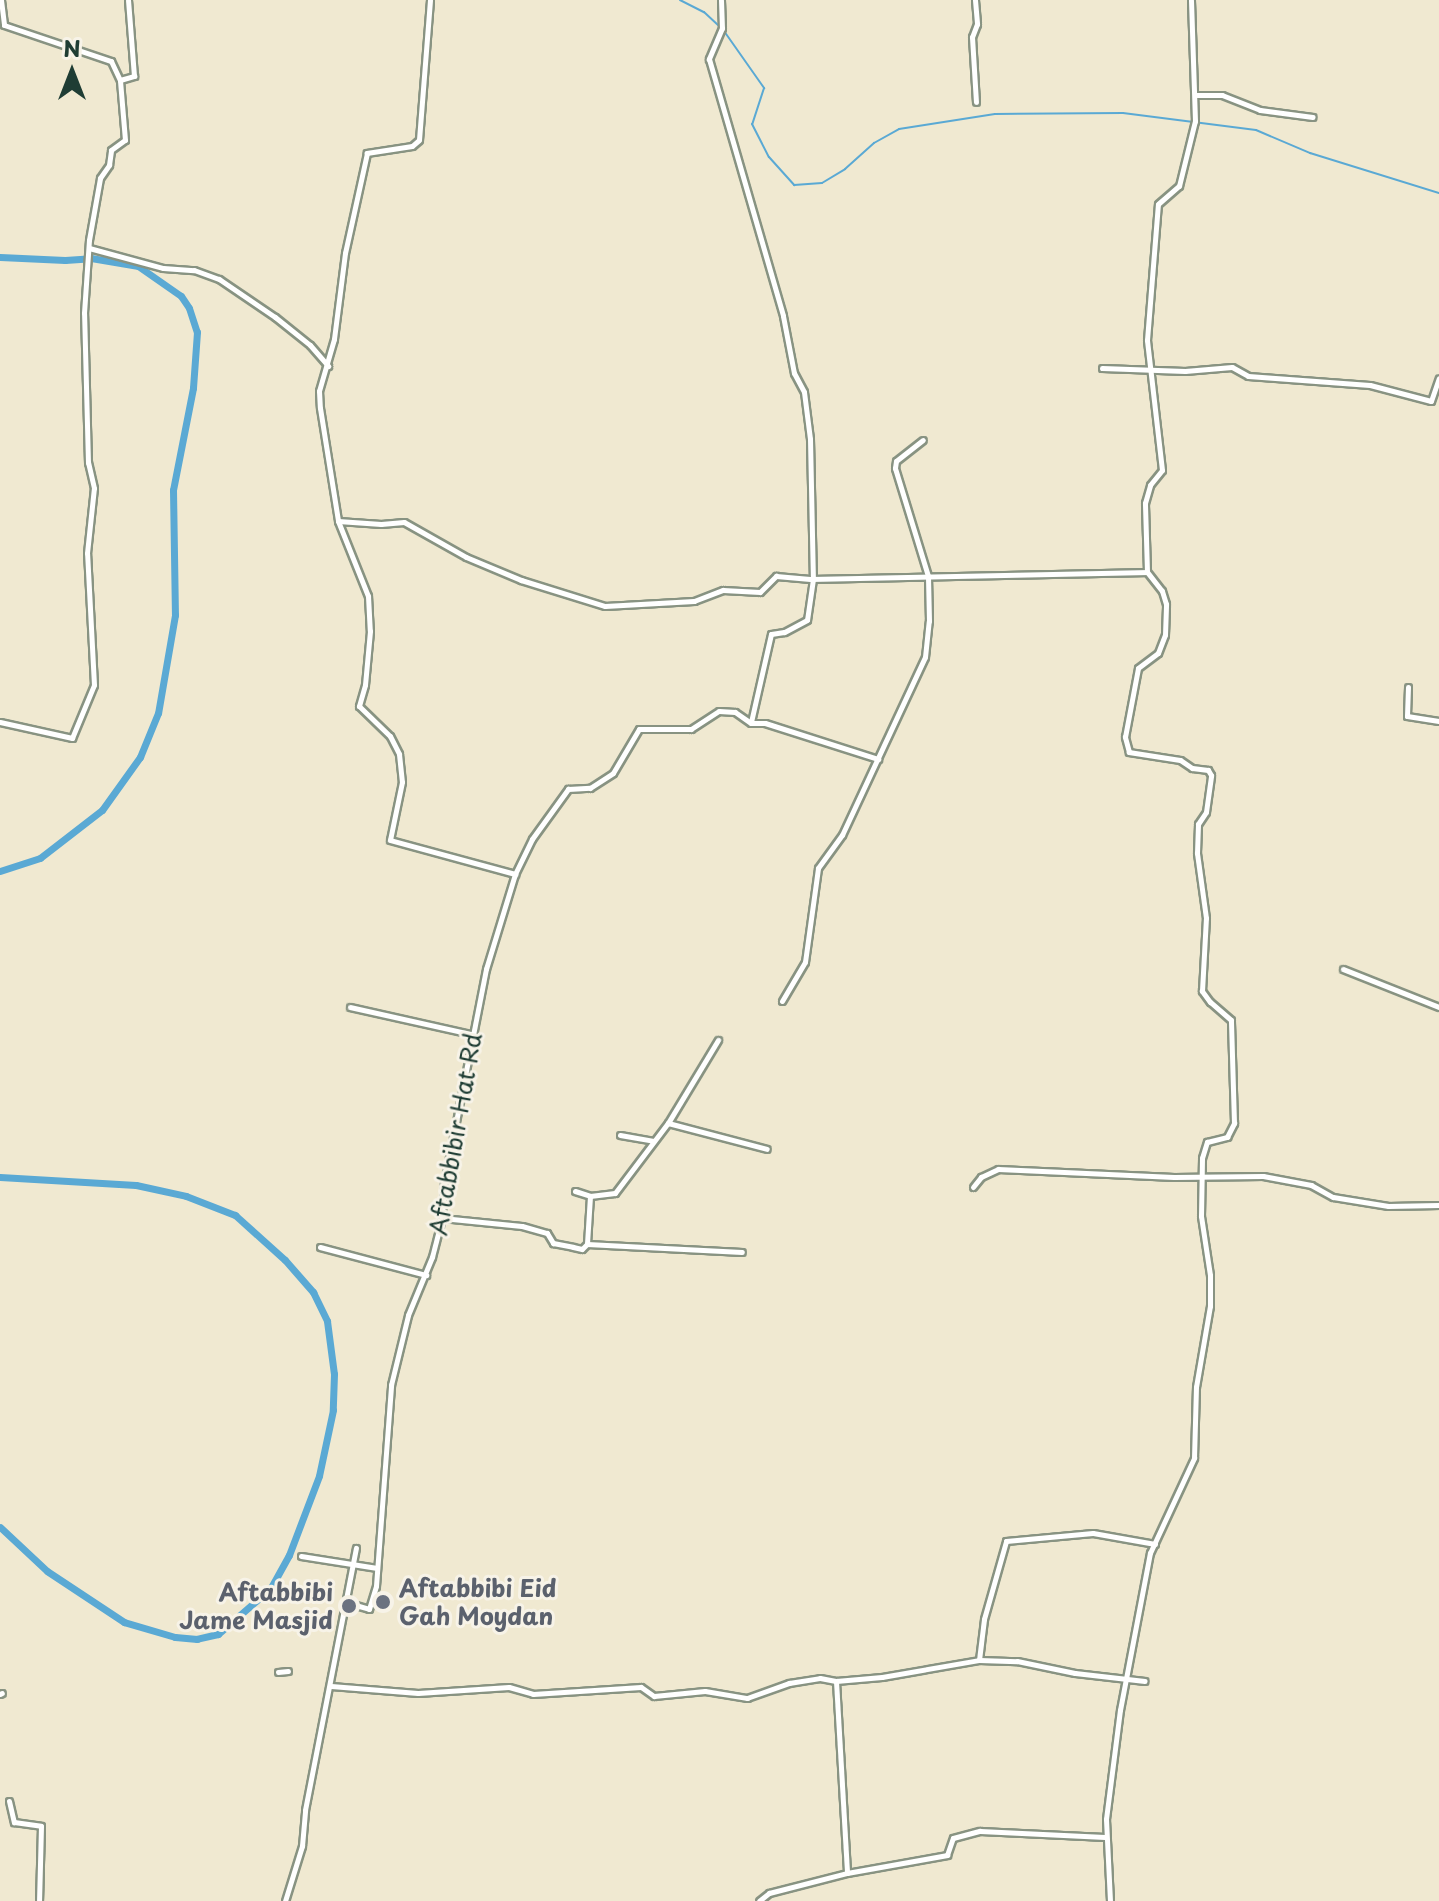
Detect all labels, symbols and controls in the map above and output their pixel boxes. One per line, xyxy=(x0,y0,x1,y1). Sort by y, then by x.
text: N xyxy=(63,31,81,64)
north arrow xyxy=(32,32,112,112)
street label: Aftabbibir Hat Rd xyxy=(423,1030,487,1238)
place label: Aftabbibi Eid Gah Moydan xyxy=(399,1574,558,1630)
place label: Aftabbibi Jame Masjid xyxy=(179,1578,333,1634)
marker: Aftabbibi Eid Gah Moydan xyxy=(374,1593,392,1611)
marker: Aftabbibi Jame Masjid xyxy=(340,1597,358,1615)

